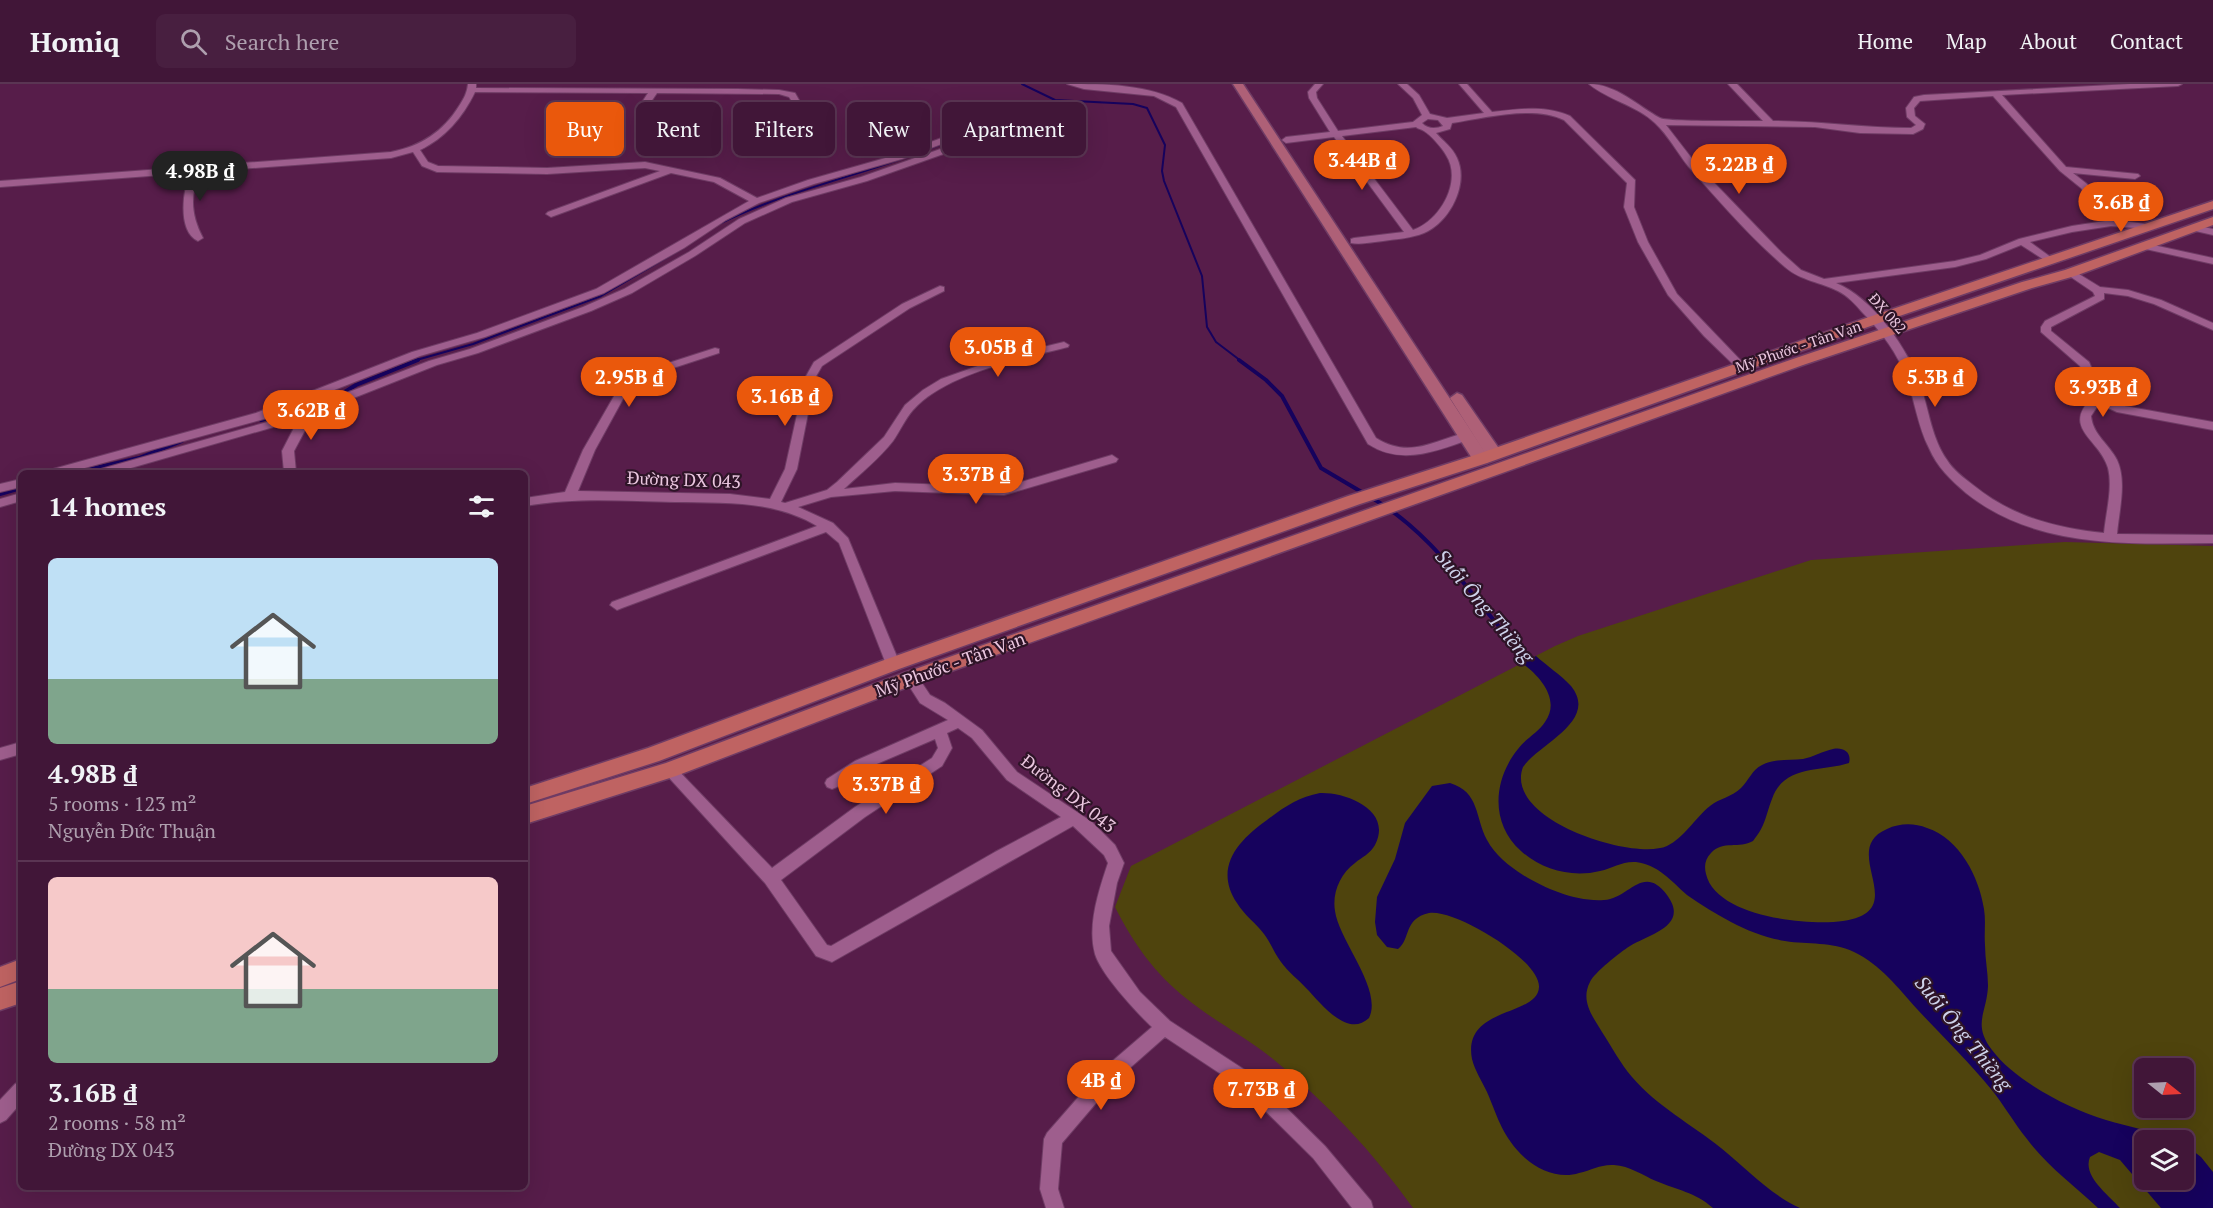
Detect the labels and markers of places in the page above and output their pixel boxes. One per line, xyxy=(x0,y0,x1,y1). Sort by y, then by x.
pin: 3.44B ₫ xyxy=(1307,140,1417,191)
pin: 3.22B ₫ xyxy=(1684,144,1794,195)
pin: 4.98B ₫ xyxy=(145,151,255,202)
pin: 3.6B ₫ xyxy=(2072,182,2170,233)
pin: 3.05B ₫ xyxy=(943,327,1053,378)
pin: 2.95B ₫ xyxy=(574,357,684,408)
pin: 5.3B ₫ xyxy=(1886,357,1984,408)
pin: 3.93B ₫ xyxy=(2048,367,2158,418)
pin: 3.16B ₫ xyxy=(730,376,840,427)
pin: 3.62B ₫ xyxy=(256,390,366,441)
pin: 3.37B ₫ xyxy=(921,454,1031,505)
pin: 3.37B ₫ xyxy=(831,764,941,815)
pin: 4B ₫ xyxy=(1065,1060,1137,1111)
pin: 7.73B ₫ xyxy=(1206,1069,1316,1120)

